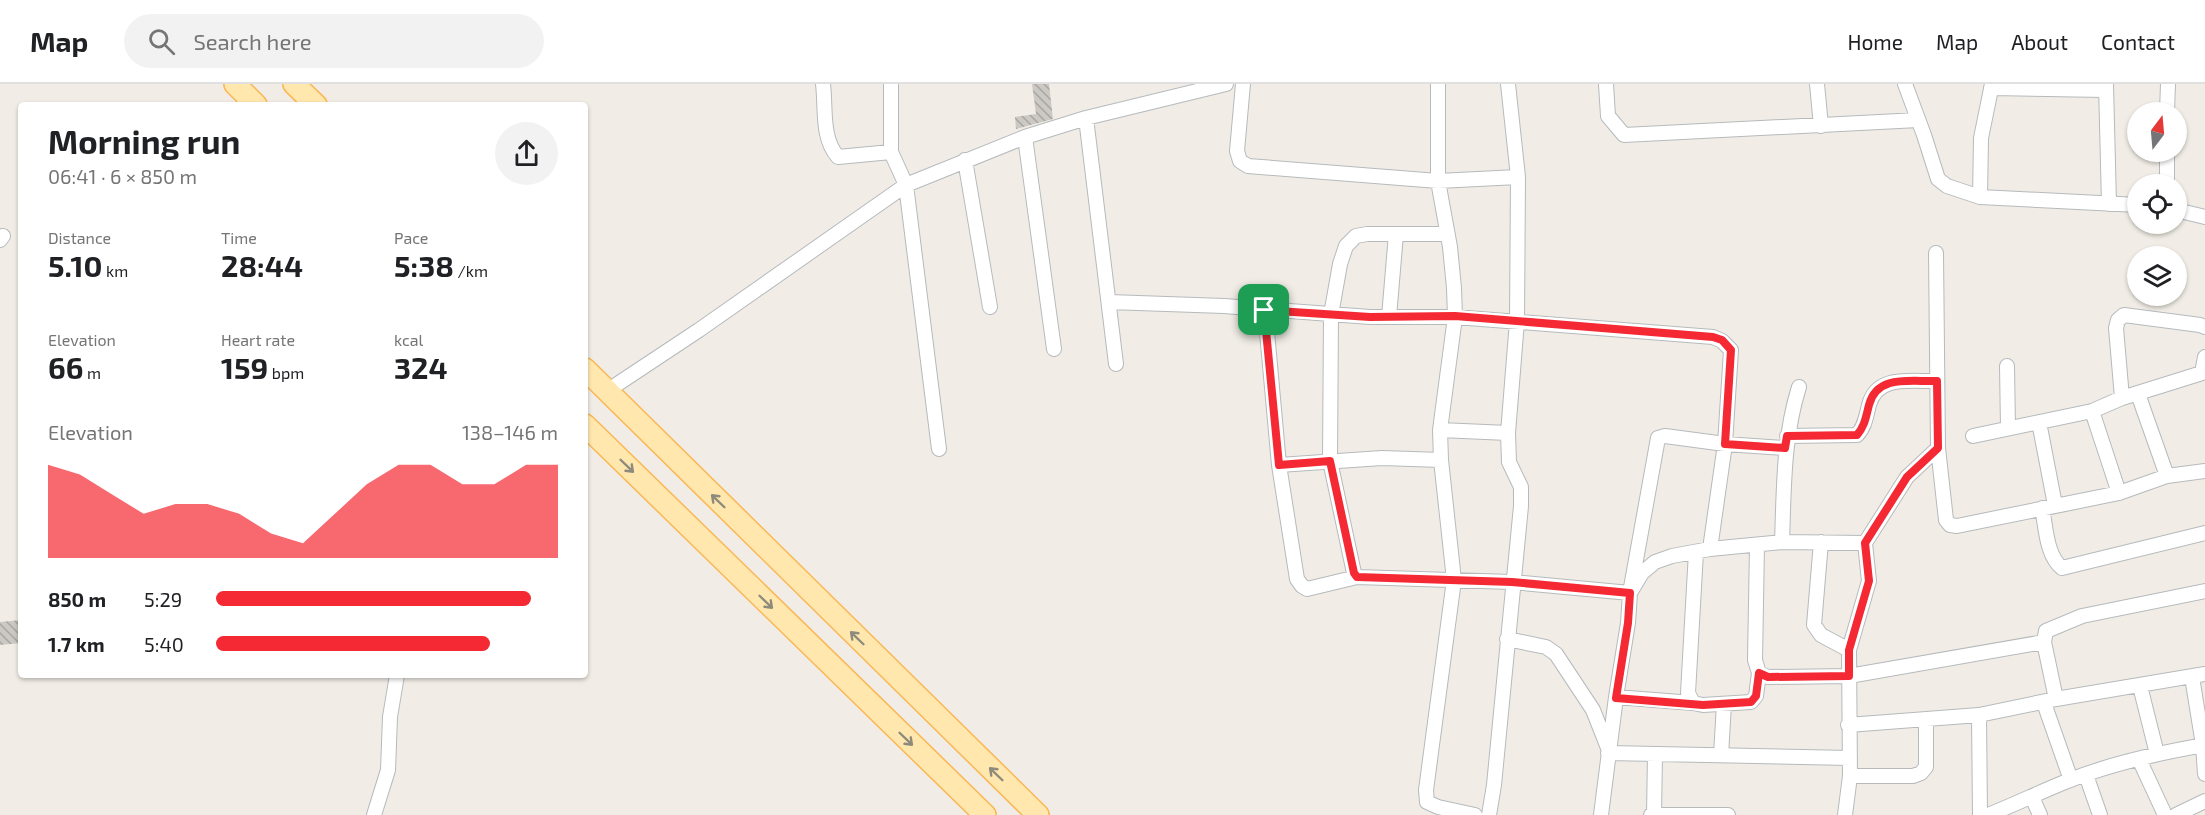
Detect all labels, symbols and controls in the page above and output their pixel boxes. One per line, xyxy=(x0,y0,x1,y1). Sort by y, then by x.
search box xyxy=(124,14,544,68)
text: Map xyxy=(30,24,88,58)
icon: search xyxy=(145,25,178,58)
text: Search here xyxy=(193,28,312,54)
text: Home xyxy=(1847,29,1903,54)
text: Map xyxy=(1936,29,1978,54)
text: About xyxy=(2011,29,2068,54)
text: Contact xyxy=(2101,29,2175,54)
north arrow xyxy=(2127,102,2187,162)
map controls xyxy=(2127,102,2187,306)
text: Morning run xyxy=(48,121,240,161)
button: share xyxy=(495,122,558,185)
text: 06:41 · 6 × 850 m xyxy=(48,164,197,188)
button: locate xyxy=(2127,174,2187,234)
text: Distance xyxy=(48,228,111,247)
text: Time xyxy=(221,228,257,247)
text: Pace xyxy=(394,228,428,247)
button: layers xyxy=(2127,246,2187,306)
text: 5.10 xyxy=(48,247,102,283)
text: 28:44 xyxy=(221,247,303,283)
text: 5:38 xyxy=(394,247,454,283)
text: km xyxy=(102,261,128,280)
text: /km xyxy=(454,261,488,280)
pin xyxy=(1238,284,1289,335)
icon: arrive xyxy=(1247,293,1280,326)
text: Elevation xyxy=(48,330,116,349)
text: Heart rate xyxy=(221,330,295,349)
text: kcal xyxy=(394,330,423,349)
text: 66 xyxy=(48,349,83,385)
text: 159 xyxy=(221,349,268,385)
text: 324 xyxy=(394,349,448,385)
text: m xyxy=(83,363,101,382)
text: bpm xyxy=(268,363,304,382)
text: Elevation xyxy=(48,420,133,444)
text: 138–146 m xyxy=(462,420,558,444)
one-way arrow xyxy=(619,459,634,474)
one-way arrow xyxy=(710,494,725,508)
text: 850 m xyxy=(48,587,106,611)
text: 5:29 xyxy=(144,587,182,611)
one-way arrow xyxy=(759,595,774,610)
one-way arrow xyxy=(850,630,865,645)
text: 1.7 km xyxy=(48,632,105,656)
text: 5:40 xyxy=(144,632,184,656)
one-way arrow xyxy=(899,731,914,746)
one-way arrow xyxy=(989,767,1004,781)

